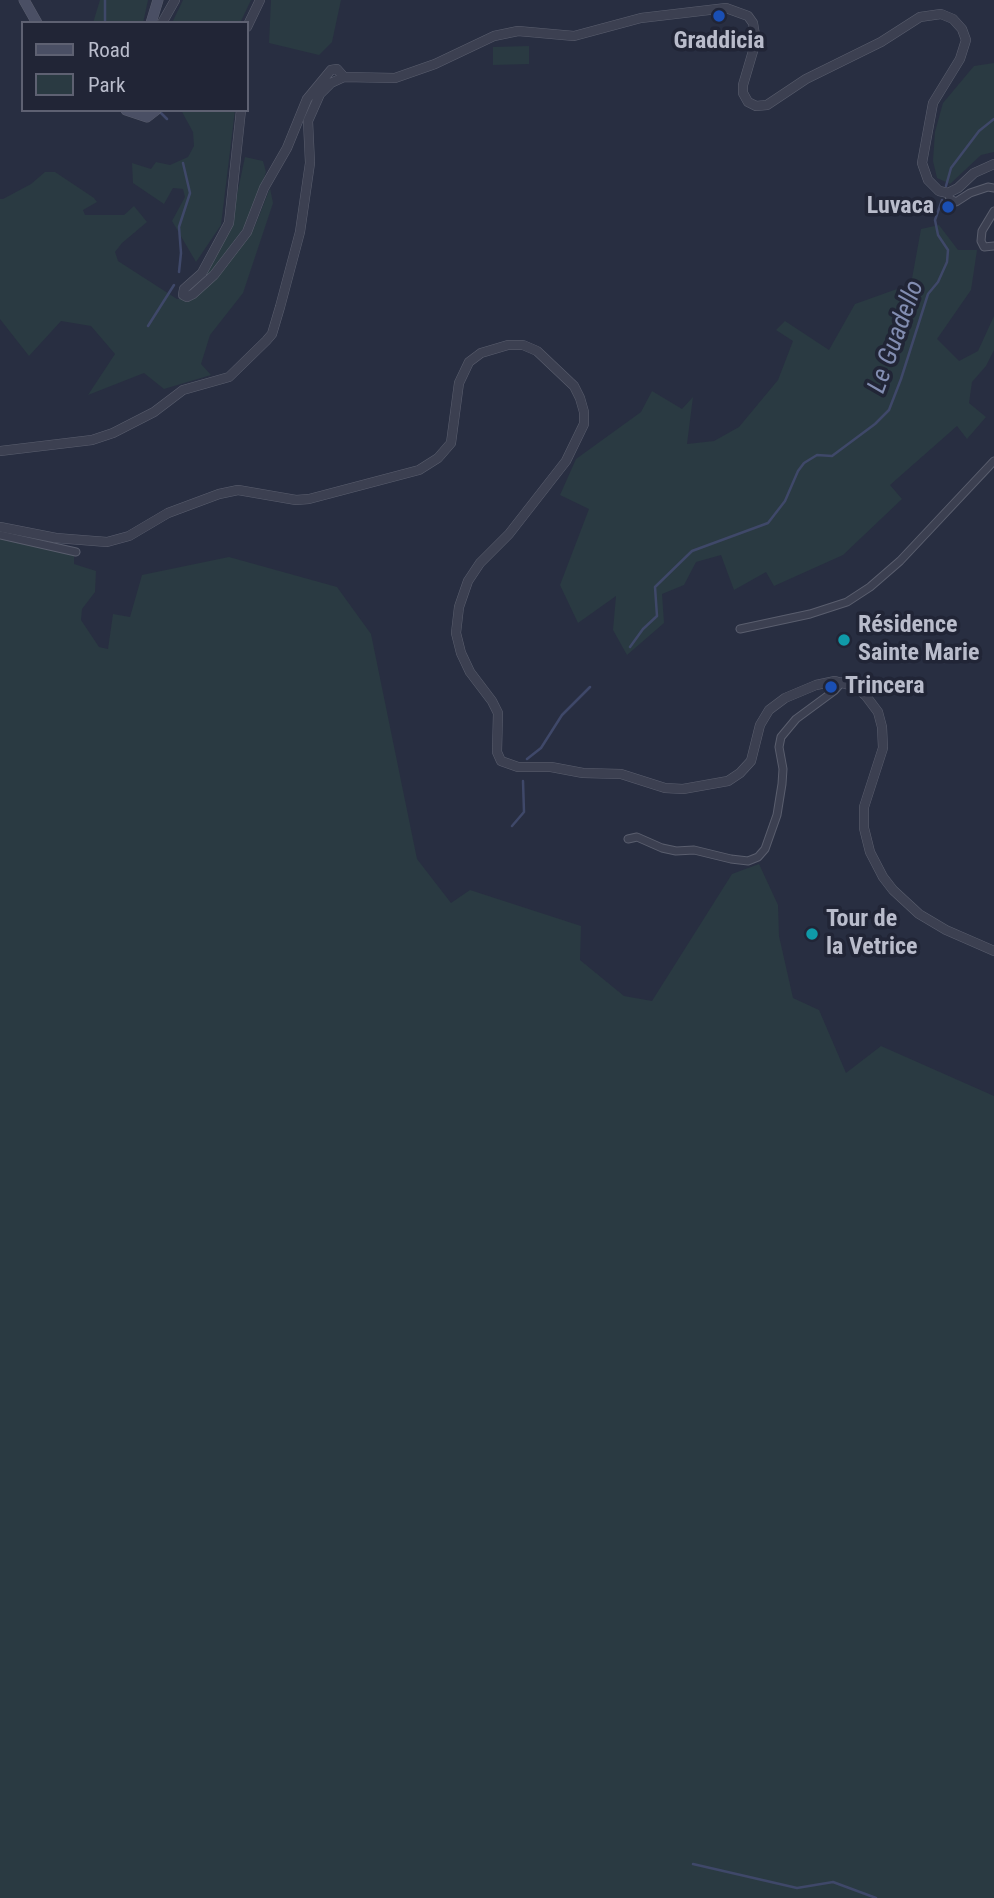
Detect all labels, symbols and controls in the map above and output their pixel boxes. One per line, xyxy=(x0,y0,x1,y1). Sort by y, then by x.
marker: Graddicia xyxy=(711,8,727,24)
legend xyxy=(21,21,248,112)
place label: Graddicia xyxy=(673,28,765,56)
text: Road xyxy=(88,38,130,62)
text: Park xyxy=(88,73,125,97)
place label: Luvaca xyxy=(867,193,934,221)
marker: Luvaca xyxy=(940,199,956,215)
water label: Le Guadello xyxy=(862,276,932,398)
place label: Résidence Sainte Marie xyxy=(858,612,979,668)
marker: Résidence Sainte Marie xyxy=(836,632,852,648)
place label: Trincera xyxy=(845,673,924,701)
marker: Trincera xyxy=(823,679,839,695)
place label: Tour de la Vetrice xyxy=(826,906,918,962)
marker: Tour de la Vetrice xyxy=(804,926,820,942)

